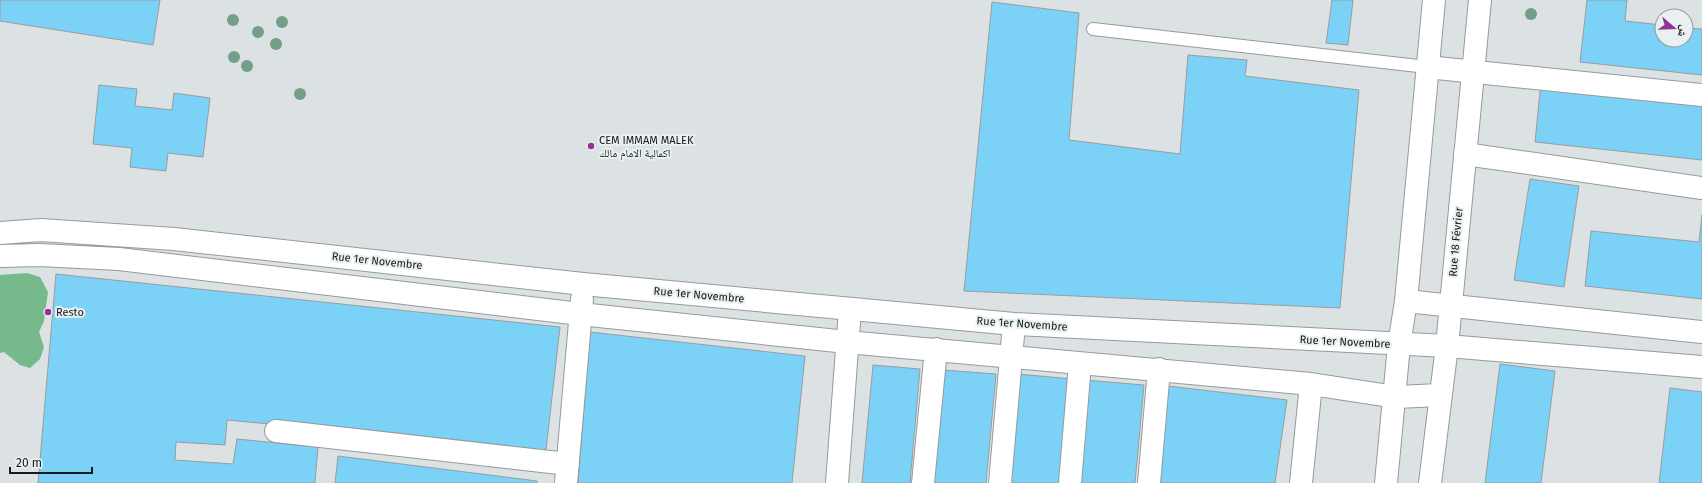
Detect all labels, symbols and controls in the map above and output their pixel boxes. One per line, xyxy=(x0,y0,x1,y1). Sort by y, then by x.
north arrow xyxy=(1654,8,1694,48)
text: ش xyxy=(1674,23,1691,39)
place label: CEM IMMAM MALEK اكمالية الامام مالك xyxy=(599,134,694,160)
marker: CEM IMMAM MALEK اكمالية الامام مالك xyxy=(586,141,596,151)
street label: Rue 18 Février xyxy=(1446,206,1466,277)
street label: Rue 1er Novembre xyxy=(331,250,423,272)
street label: Rue 1er Novembre xyxy=(653,285,745,305)
place label: Resto xyxy=(56,306,84,319)
marker: Resto xyxy=(43,307,53,317)
street label: Rue 1er Novembre xyxy=(976,314,1068,334)
street label: Rue 1er Novembre xyxy=(1299,333,1391,351)
scale bar xyxy=(10,449,92,475)
text: 20 m xyxy=(16,456,42,470)

